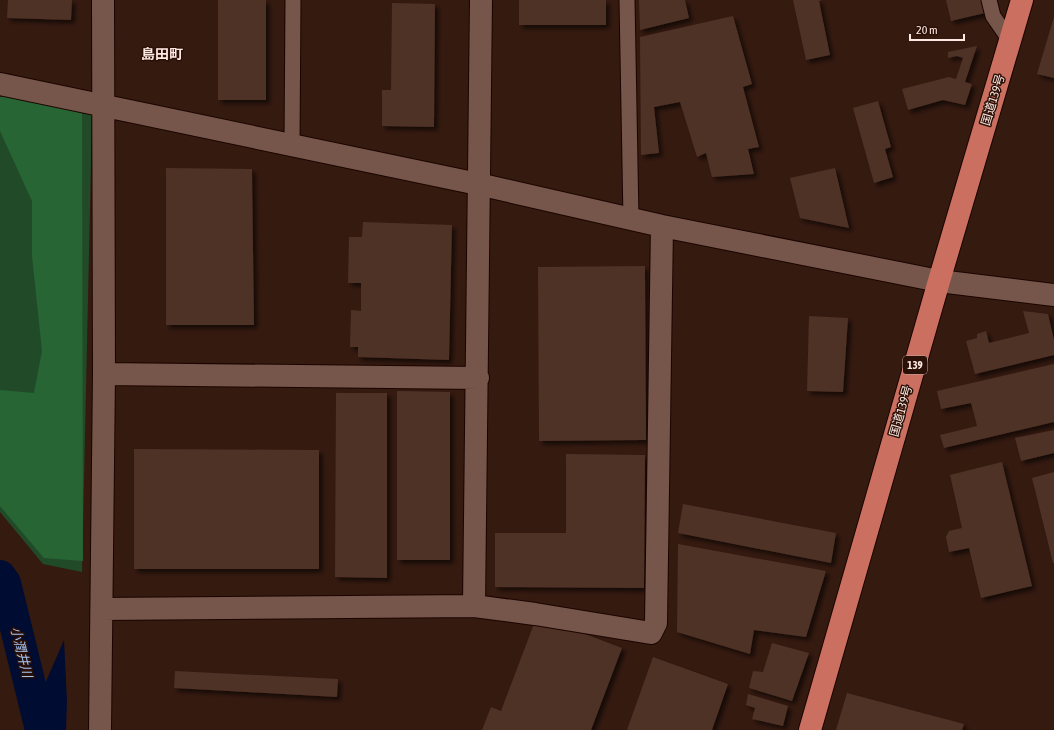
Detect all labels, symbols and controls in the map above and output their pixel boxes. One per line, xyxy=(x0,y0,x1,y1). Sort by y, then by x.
scale bar xyxy=(910,16,964,42)
text: 20 m xyxy=(916,23,938,37)
district label: 島田町 xyxy=(141,46,183,62)
street label: 国道139号 xyxy=(979,73,1007,127)
road number: 139 xyxy=(903,356,927,374)
street label: 国道139号 xyxy=(887,384,915,438)
water label: 小潤井川 xyxy=(8,625,36,681)

